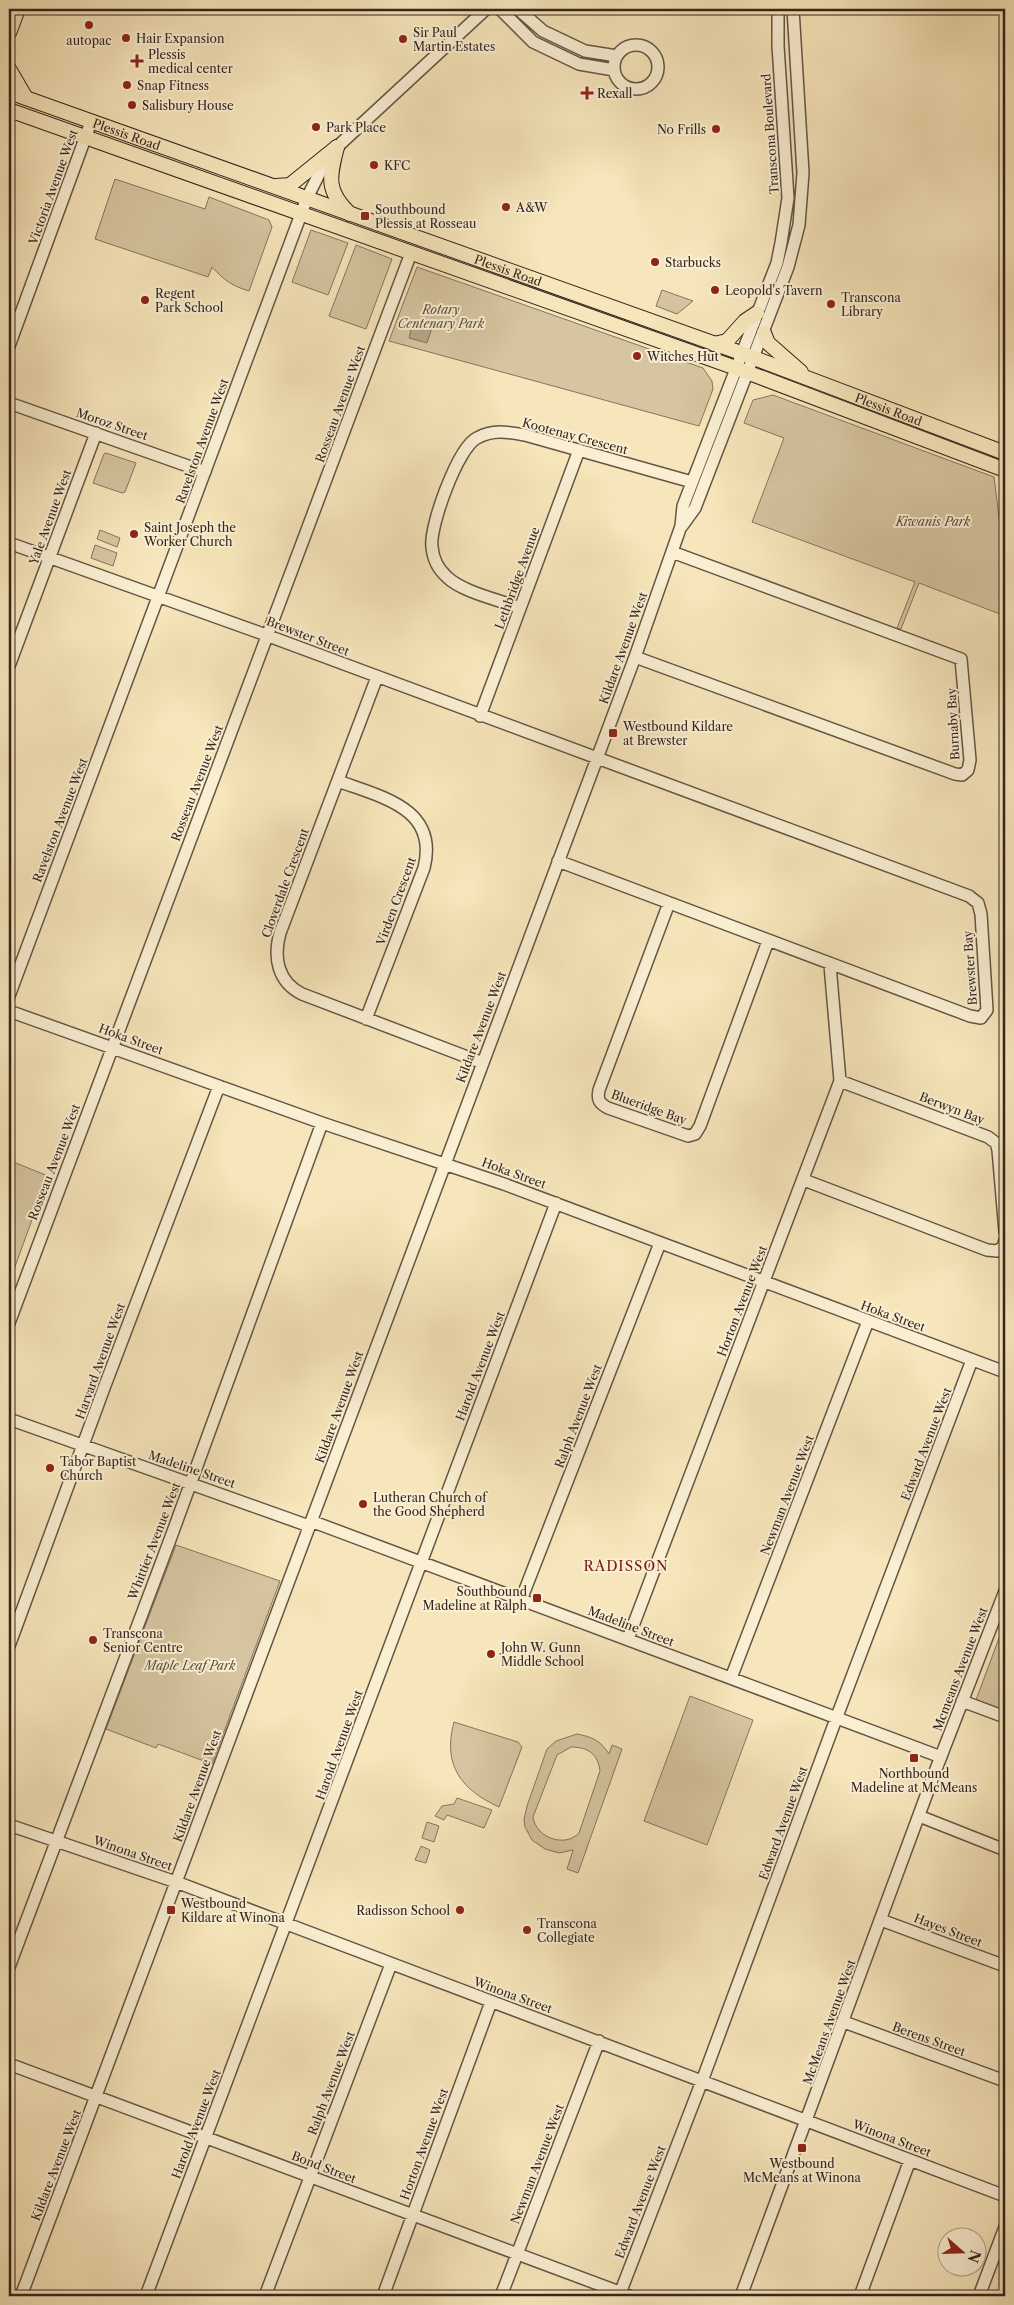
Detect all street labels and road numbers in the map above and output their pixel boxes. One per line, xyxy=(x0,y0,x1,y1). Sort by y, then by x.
street label: Transcona Boulevard xyxy=(758,73,782,195)
street label: Plessis Road xyxy=(91,115,163,153)
street label: Victoria Avenue West xyxy=(25,127,81,248)
street label: Plessis Road xyxy=(472,251,545,289)
street label: Rosseau Avenue West xyxy=(312,343,368,464)
street label: Ravelston Avenue West xyxy=(172,376,232,506)
street label: Plessis Road xyxy=(853,389,925,429)
street label: Moroz Street xyxy=(74,405,151,444)
street label: Kootenay Crescent xyxy=(521,415,630,457)
street label: Yale Avenue West xyxy=(25,467,74,568)
street label: Lethbridge Avenue xyxy=(491,524,543,631)
street label: Kildare Avenue West xyxy=(596,589,651,706)
street label: Brewster Street xyxy=(264,613,352,659)
street label: Burnaby Bay xyxy=(944,687,962,760)
street label: Rosseau Avenue West xyxy=(168,722,226,843)
street label: Ravelston Avenue West xyxy=(29,755,91,884)
street label: Cloverdale Crescent xyxy=(258,825,312,940)
street label: Virden Crescent xyxy=(373,854,419,948)
street label: Brewster Bay xyxy=(960,930,980,1006)
street label: Kildare Avenue West xyxy=(453,968,509,1085)
street label: Hoka Street xyxy=(97,1020,166,1058)
street label: Blueridge Bay xyxy=(609,1086,689,1128)
street label: Berwyn Bay xyxy=(917,1089,987,1127)
street label: Rosseau Avenue West xyxy=(25,1101,83,1222)
street label: Hoka Street xyxy=(480,1154,549,1192)
street label: Horton Avenue West xyxy=(714,1243,770,1359)
street label: Hoka Street xyxy=(859,1297,928,1335)
street label: Harvard Avenue West xyxy=(72,1300,128,1421)
street label: Harold Avenue West xyxy=(452,1308,508,1423)
street label: Kildare Avenue West xyxy=(312,1348,367,1465)
street label: Ralph Avenue West xyxy=(551,1361,605,1470)
street label: Edward Avenue West xyxy=(898,1385,955,1503)
street label: Newman Avenue West xyxy=(757,1432,817,1557)
street label: Madeline Street xyxy=(147,1447,238,1491)
street label: Whittier Avenue West xyxy=(124,1479,184,1603)
street label: Madeline Street xyxy=(586,1603,677,1650)
street label: Mcmeans Avenue West xyxy=(929,1604,991,1733)
street label: Harold Avenue West xyxy=(312,1687,366,1802)
street label: Kildare Avenue West xyxy=(170,1727,225,1844)
street label: Edward Avenue West xyxy=(755,1763,811,1882)
street label: Winona Street xyxy=(91,1832,175,1874)
street label: Hayes Street xyxy=(912,1910,985,1950)
street label: McMeans Avenue West xyxy=(799,1957,859,2087)
street label: Winona Street xyxy=(471,1973,555,2016)
street label: Berens Street xyxy=(890,2019,968,2059)
street label: Ralph Avenue West xyxy=(304,2028,358,2137)
street label: Harold Avenue West xyxy=(168,2066,224,2181)
street label: Horton Avenue West xyxy=(397,2085,451,2202)
street label: Newman Avenue West xyxy=(507,2101,567,2226)
street label: Kildare Avenue West xyxy=(28,2106,84,2223)
street label: Winona Street xyxy=(850,2116,934,2160)
street label: Edward Avenue West xyxy=(612,2143,669,2261)
street label: Bond Street xyxy=(290,2148,359,2186)

